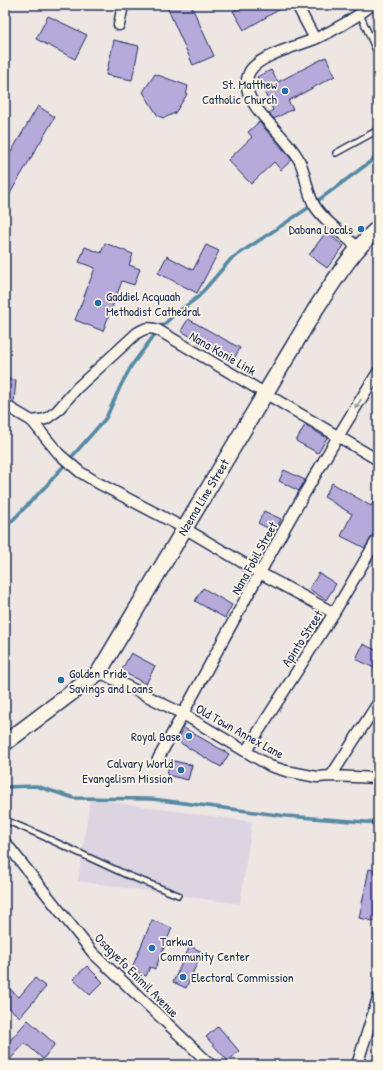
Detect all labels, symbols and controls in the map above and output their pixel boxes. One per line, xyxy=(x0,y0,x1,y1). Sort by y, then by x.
place label: St. Matthew Catholic Church xyxy=(202,75,278,108)
marker: St. Matthew Catholic Church xyxy=(280,86,290,96)
place label: Dabana Locals xyxy=(289,220,353,238)
marker: Dabana Locals xyxy=(356,224,366,234)
place label: Gaddiel Acquaah Methodist Cathedral xyxy=(106,287,201,320)
marker: Gaddiel Acquaah Methodist Cathedral xyxy=(93,298,103,308)
street label: Nana Konie Link xyxy=(186,327,260,380)
one-way arrow xyxy=(354,398,361,410)
street label: Nzema Line Street xyxy=(173,455,233,539)
street label: Nana Fobil Street xyxy=(226,518,282,598)
street label: Apinto Street xyxy=(277,606,327,670)
place label: Golden Pride Savings and Loans xyxy=(69,664,153,697)
marker: Golden Pride Savings and Loans xyxy=(56,675,66,685)
street label: Old Town Annex Lane xyxy=(193,699,287,763)
place label: Royal Base xyxy=(131,727,181,745)
marker: Royal Base xyxy=(184,731,194,741)
place label: Calvary World Evangelism Mission xyxy=(82,754,173,787)
marker: Calvary World Evangelism Mission xyxy=(176,765,186,775)
street label: Osagyefo Enimil Avenue xyxy=(91,929,183,1021)
place label: Tarkwa Community Center xyxy=(160,932,250,965)
marker: Tarkwa Community Center xyxy=(147,943,157,953)
place label: Electoral Commission xyxy=(191,968,294,986)
marker: Electoral Commission xyxy=(178,972,188,982)

